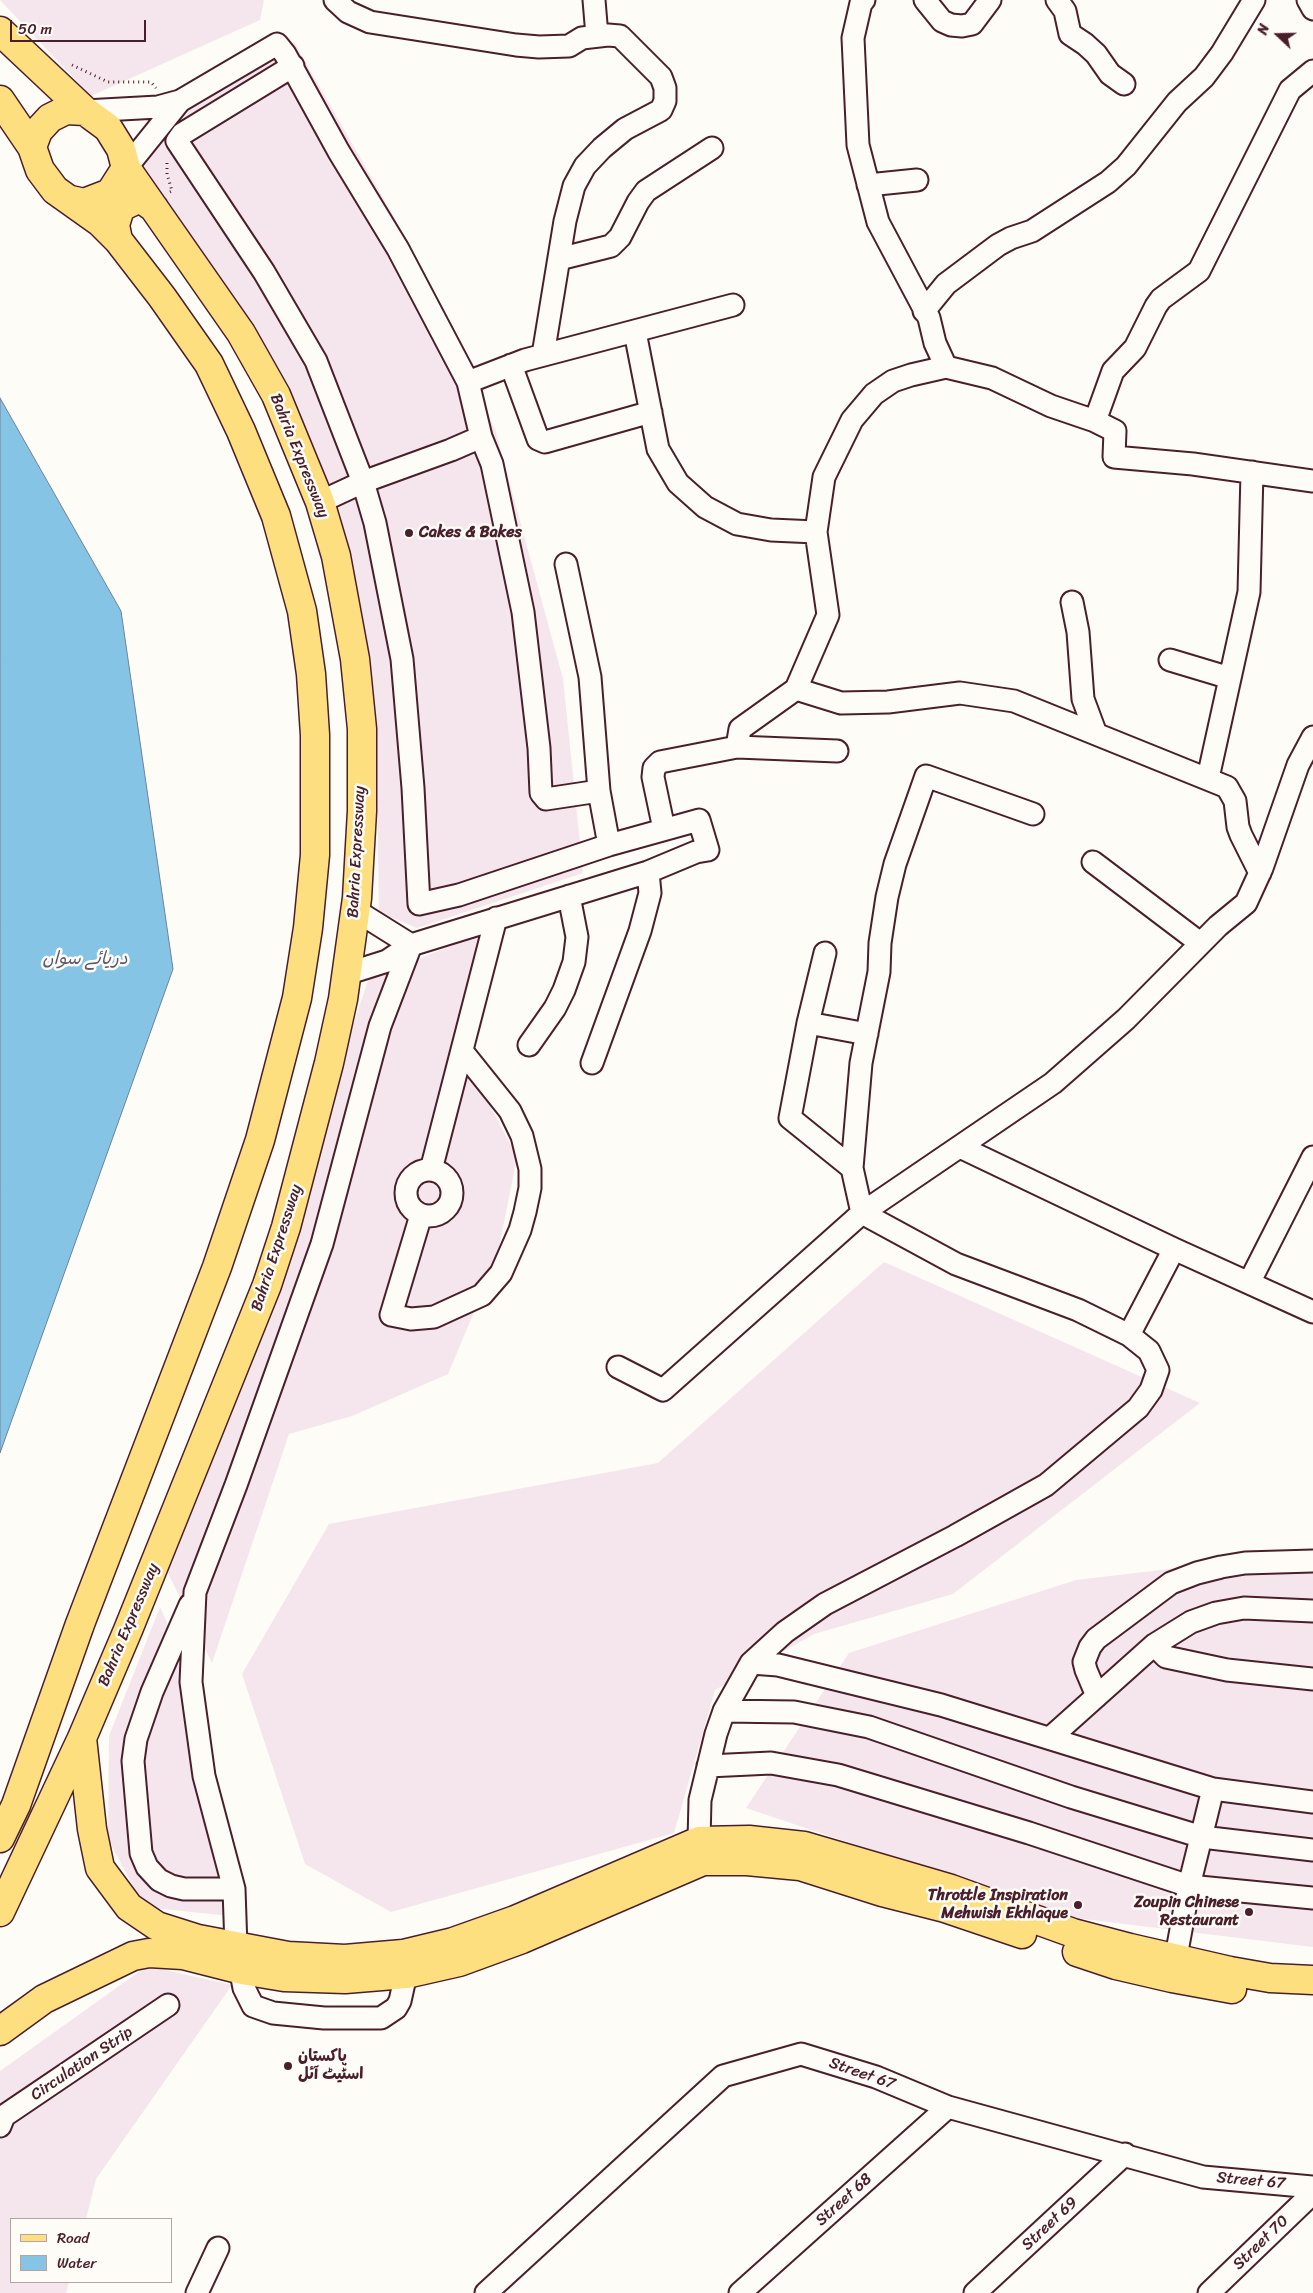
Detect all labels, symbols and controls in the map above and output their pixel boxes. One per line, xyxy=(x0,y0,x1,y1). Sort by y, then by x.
scale bar xyxy=(12,10,149,42)
north arrow xyxy=(1253,10,1303,60)
text: 50 m xyxy=(18,16,52,42)
text: N xyxy=(1250,20,1277,38)
street label: Bahria Expressway xyxy=(265,391,333,521)
place label: Cakes & Bakes xyxy=(419,523,522,543)
marker: Cakes & Bakes xyxy=(403,527,415,539)
street label: Bahria Expressway xyxy=(344,786,370,918)
water label: دریائے سواں xyxy=(42,948,128,970)
street label: Bahria Expressway xyxy=(247,1182,307,1314)
street label: Bahria Expressway xyxy=(94,1560,164,1690)
place label: Throttle Inspiration Mehwish Ekhlaque xyxy=(928,1886,1068,1924)
place label: Zoupin Chinese Restaurant xyxy=(1134,1893,1239,1931)
marker: Throttle Inspiration Mehwish Ekhlaque xyxy=(1072,1899,1084,1911)
marker: Zoupin Chinese Restaurant xyxy=(1243,1906,1255,1918)
street label: Circulation Strip xyxy=(27,2023,137,2105)
place label: پاکستان اسٹیٹ آئل xyxy=(298,2047,363,2085)
street label: Street 67 xyxy=(826,2054,898,2094)
marker: پاکستان اسٹیٹ آئل xyxy=(282,2060,294,2072)
street label: Street 67 xyxy=(1216,2168,1286,2194)
street label: Street 68 xyxy=(812,2170,876,2230)
street label: Street 69 xyxy=(1018,2193,1082,2255)
street label: Street 70 xyxy=(1229,2212,1293,2274)
legend xyxy=(10,2218,172,2283)
text: Road xyxy=(57,2225,89,2251)
text: Water xyxy=(57,2250,97,2276)

